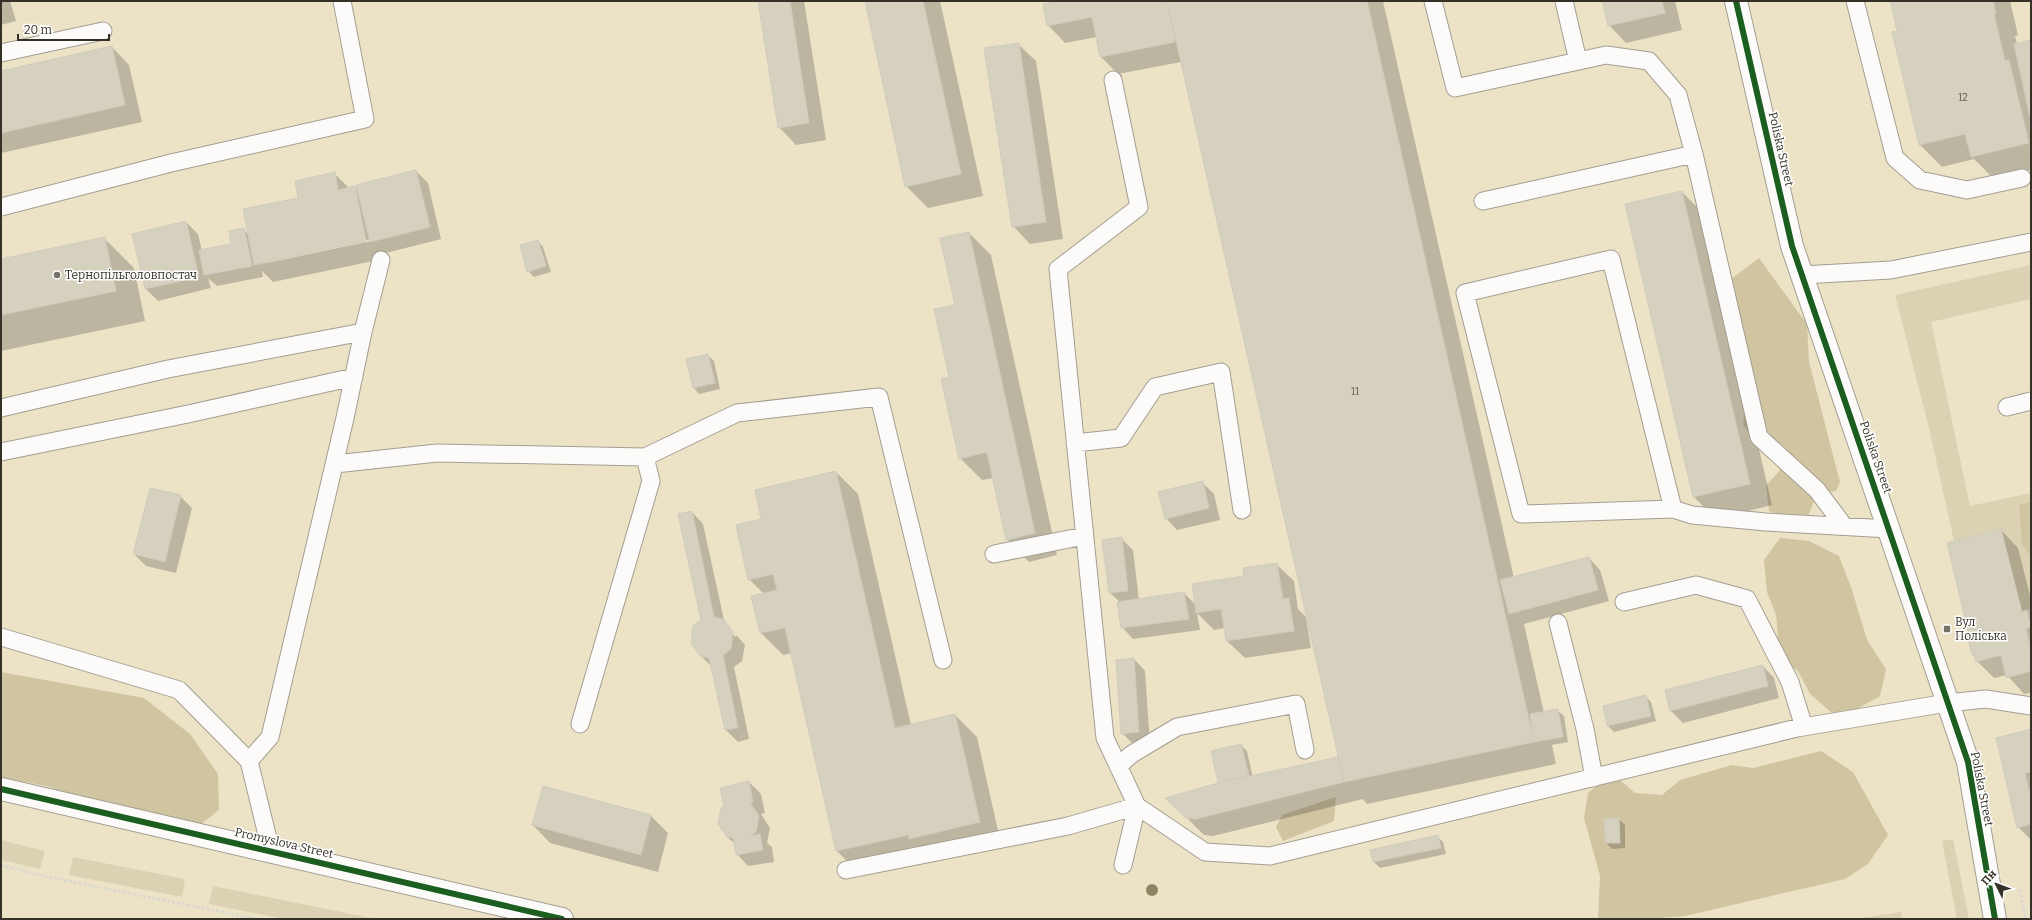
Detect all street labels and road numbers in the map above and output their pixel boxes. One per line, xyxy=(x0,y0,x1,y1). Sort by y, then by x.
street label: Poliska Street xyxy=(1766,110,1797,188)
street label: Poliska Street xyxy=(1857,419,1895,496)
street label: Poliska Street xyxy=(1968,750,1996,828)
street label: Promyslova Street xyxy=(233,825,335,861)

